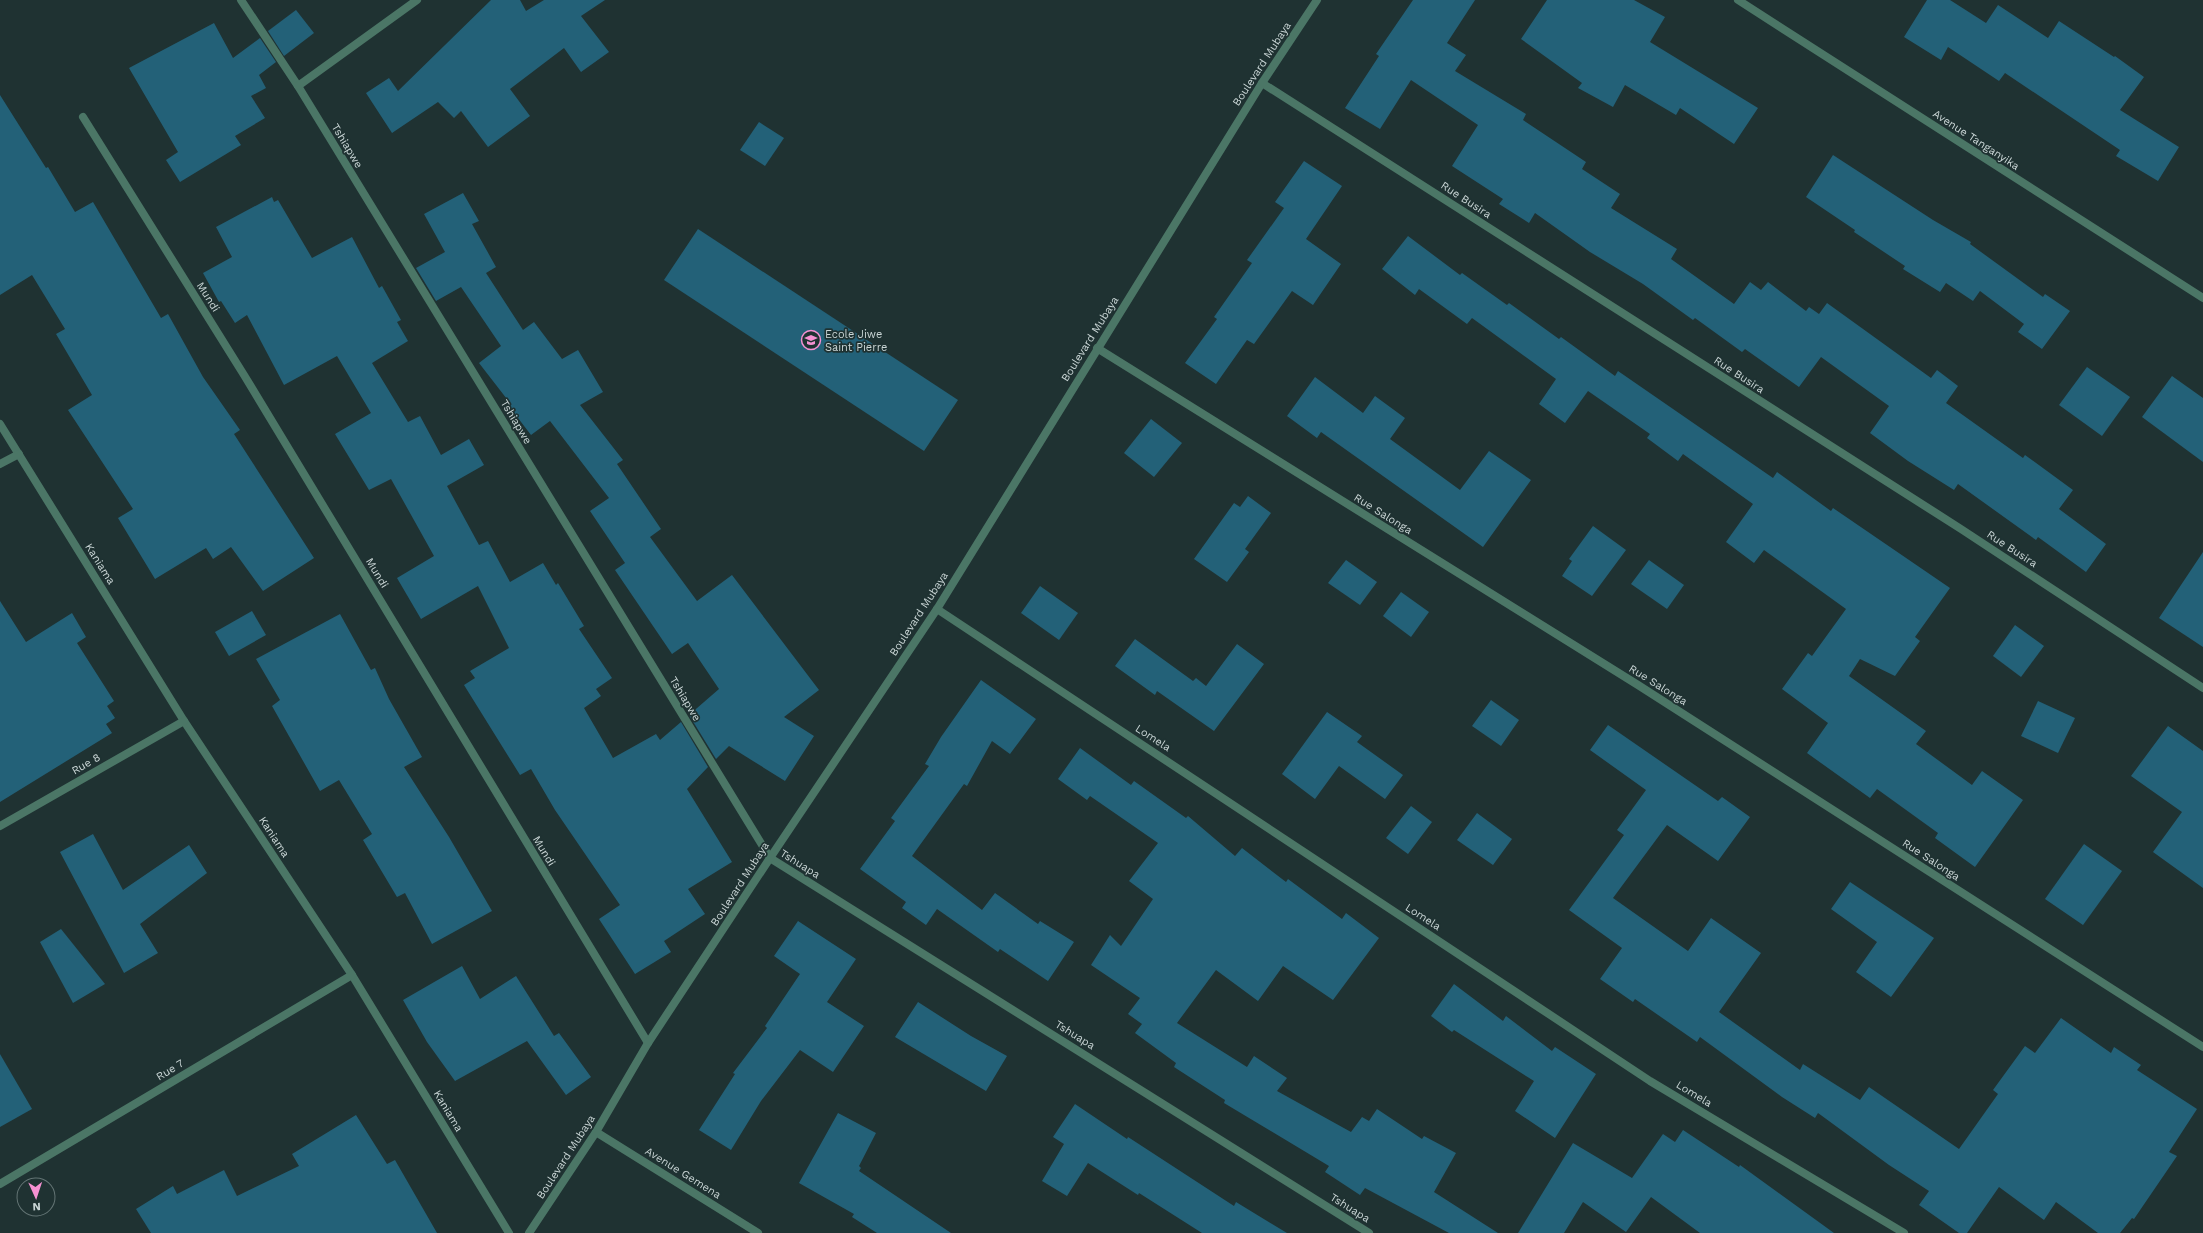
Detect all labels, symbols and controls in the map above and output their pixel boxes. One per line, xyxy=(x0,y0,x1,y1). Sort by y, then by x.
street label: Boulevard Mubaya xyxy=(1230,20,1294,108)
street label: Avenue Tanganyika xyxy=(1930,107,2022,173)
street label: Tshiapwe xyxy=(329,121,365,171)
street label: Rue Busira xyxy=(1438,179,1494,221)
street label: Mundi xyxy=(194,280,222,314)
street label: Boulevard Mubaya xyxy=(1059,294,1121,384)
place label: Ecole Jiwe Saint Pierre xyxy=(825,328,887,354)
school or university icon: Ecole Jiwe Saint Pierre xyxy=(800,329,822,351)
street label: Rue Busira xyxy=(1711,354,1767,396)
street label: Tshiapwe xyxy=(498,397,534,447)
street label: Rue Salonga xyxy=(1352,491,1414,537)
street label: Rue Busira xyxy=(1984,528,2040,570)
street label: Kaniama xyxy=(82,541,118,587)
street label: Mundi xyxy=(363,556,391,590)
street label: Boulevard Mubaya xyxy=(887,570,951,658)
street label: Rue Salonga xyxy=(1627,662,1689,708)
street label: Tshiapwe xyxy=(667,674,703,724)
street label: Lomela xyxy=(1133,722,1173,754)
street label: Rue 8 xyxy=(69,751,103,777)
street label: Kaniama xyxy=(256,814,292,860)
street label: Mundi xyxy=(530,834,558,868)
street label: Rue Salonga xyxy=(1900,837,1962,883)
street label: Boulevard Mubaya xyxy=(708,840,772,928)
street label: Tshuapa xyxy=(778,847,822,881)
street label: Lomela xyxy=(1403,901,1443,933)
street label: Tshuapa xyxy=(1053,1018,1097,1052)
street label: Rue 7 xyxy=(154,1057,186,1083)
street label: Lomela xyxy=(1674,1078,1714,1110)
street label: Kaniama xyxy=(431,1088,465,1134)
street label: Boulevard Mubaya xyxy=(534,1113,598,1201)
street label: Avenue Gemena xyxy=(643,1144,723,1202)
north arrow xyxy=(16,1177,56,1217)
street label: Tshuapa xyxy=(1328,1191,1372,1225)
text: N xyxy=(32,1200,41,1213)

